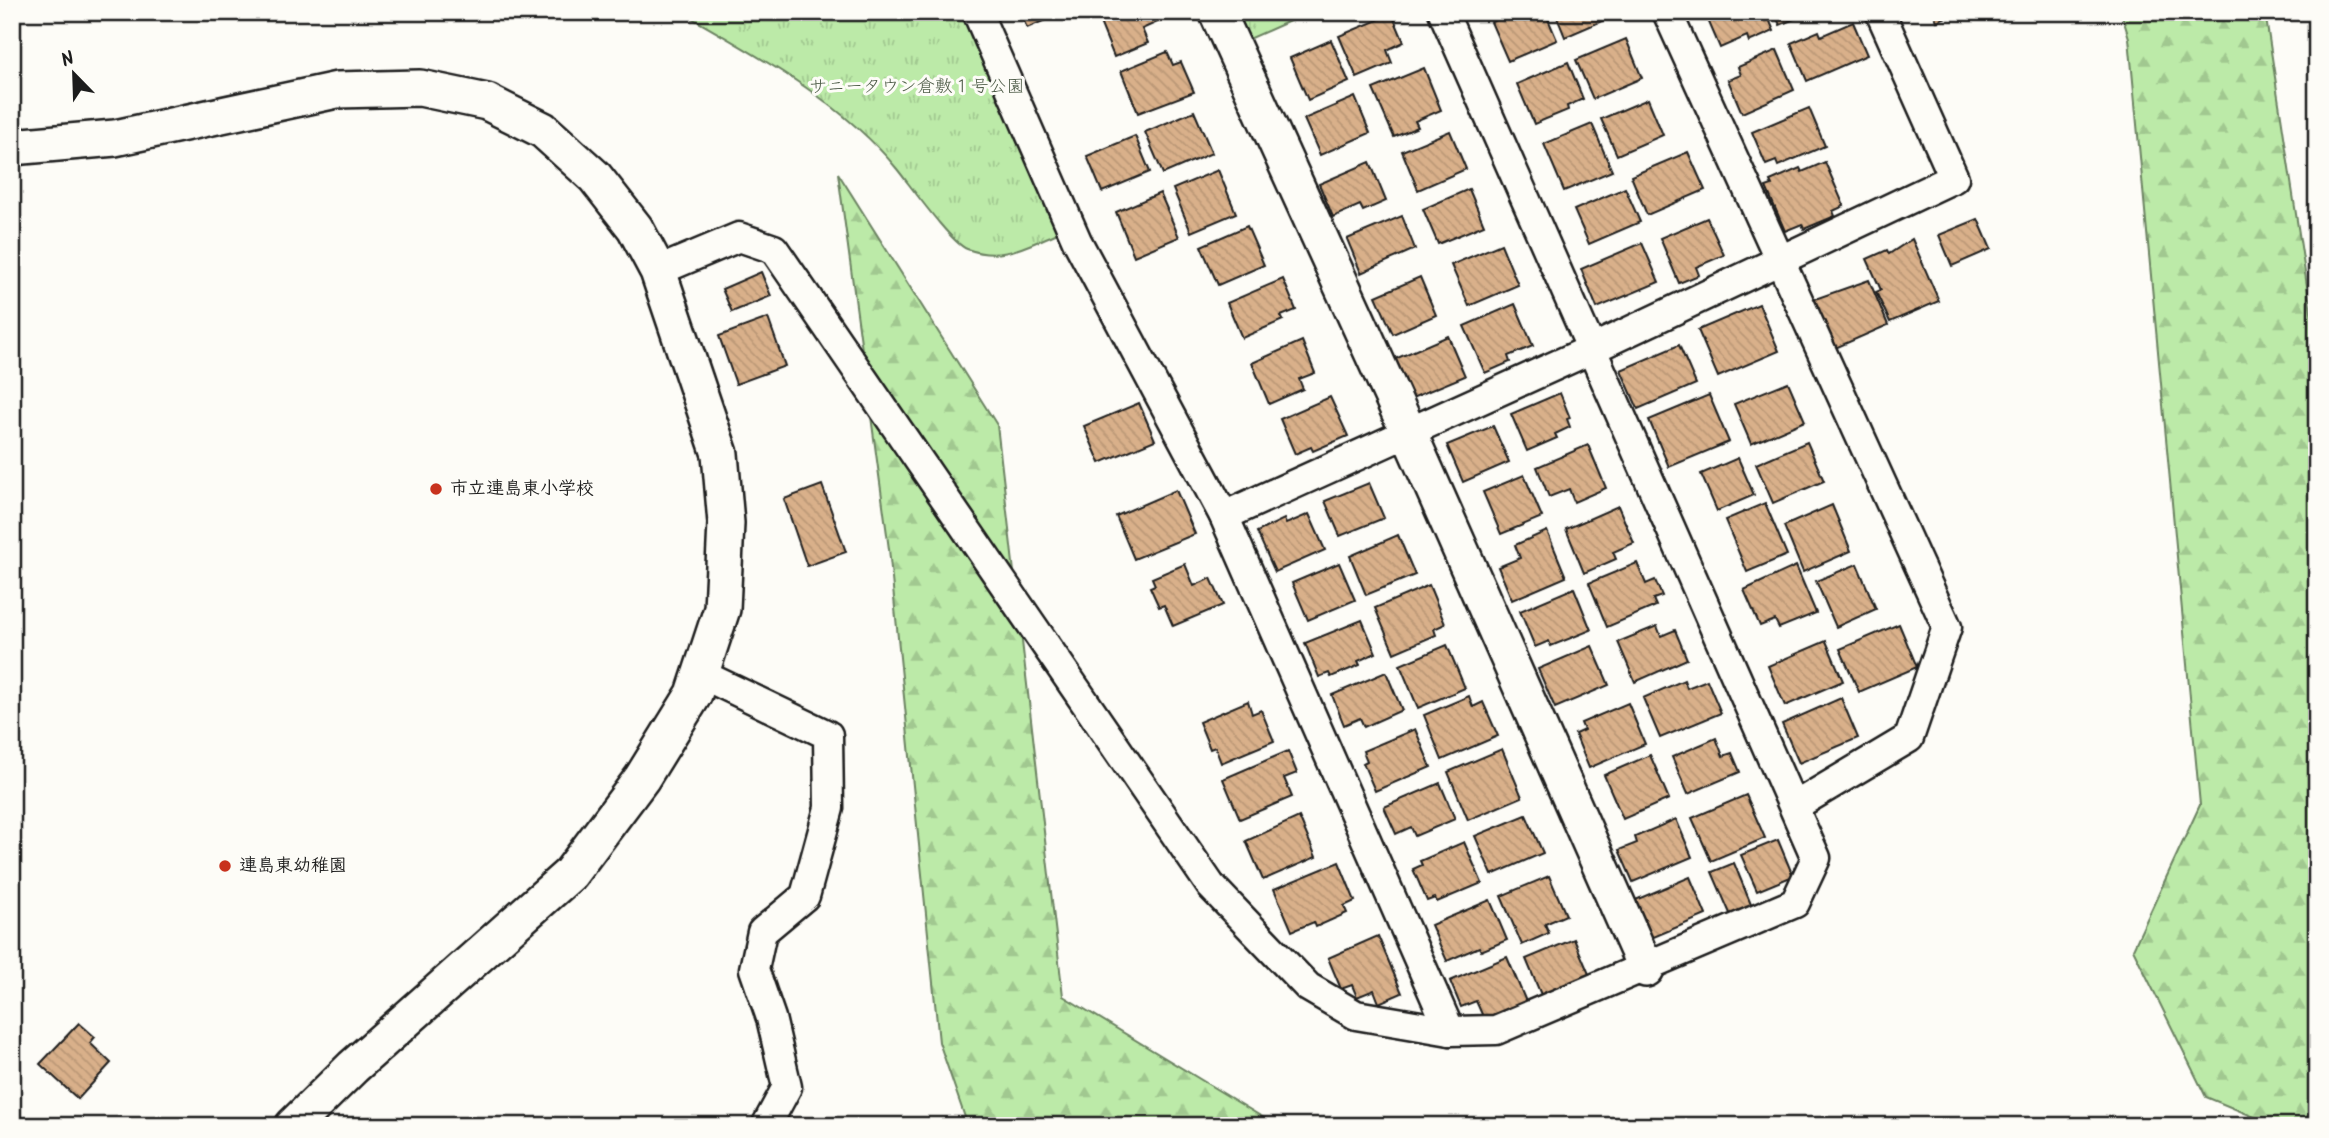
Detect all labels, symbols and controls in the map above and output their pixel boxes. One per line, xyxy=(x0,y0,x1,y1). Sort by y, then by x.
north arrow xyxy=(38,38,108,108)
text: N xyxy=(57,44,80,76)
park label: サニータウン倉敷１号公園 xyxy=(809,73,1025,102)
place label: 市立連島東小学校 xyxy=(450,475,594,504)
marker: 市立連島東小学校 xyxy=(428,481,444,497)
place label: 連島東幼稚園 xyxy=(239,852,347,881)
marker: 連島東幼稚園 xyxy=(217,858,233,874)

